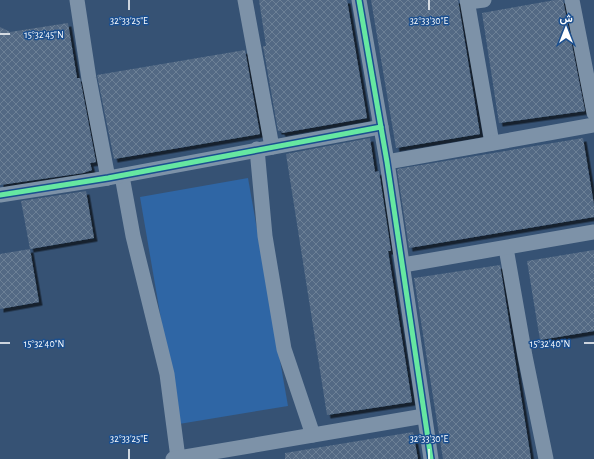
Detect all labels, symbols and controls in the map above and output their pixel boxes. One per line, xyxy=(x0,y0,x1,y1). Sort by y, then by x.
north arrow xyxy=(546,8,586,48)
text: ش xyxy=(559,13,573,25)
text: 32°33'25"E xyxy=(110,16,148,26)
text: 32°33'30"E xyxy=(410,16,448,26)
text: 15°32'45"N xyxy=(24,30,64,40)
text: 15°32'40"N xyxy=(24,339,64,349)
text: 15°32'40"N xyxy=(530,339,570,349)
text: 32°33'25"E xyxy=(110,434,148,444)
text: 32°33'30"E xyxy=(410,434,448,444)

